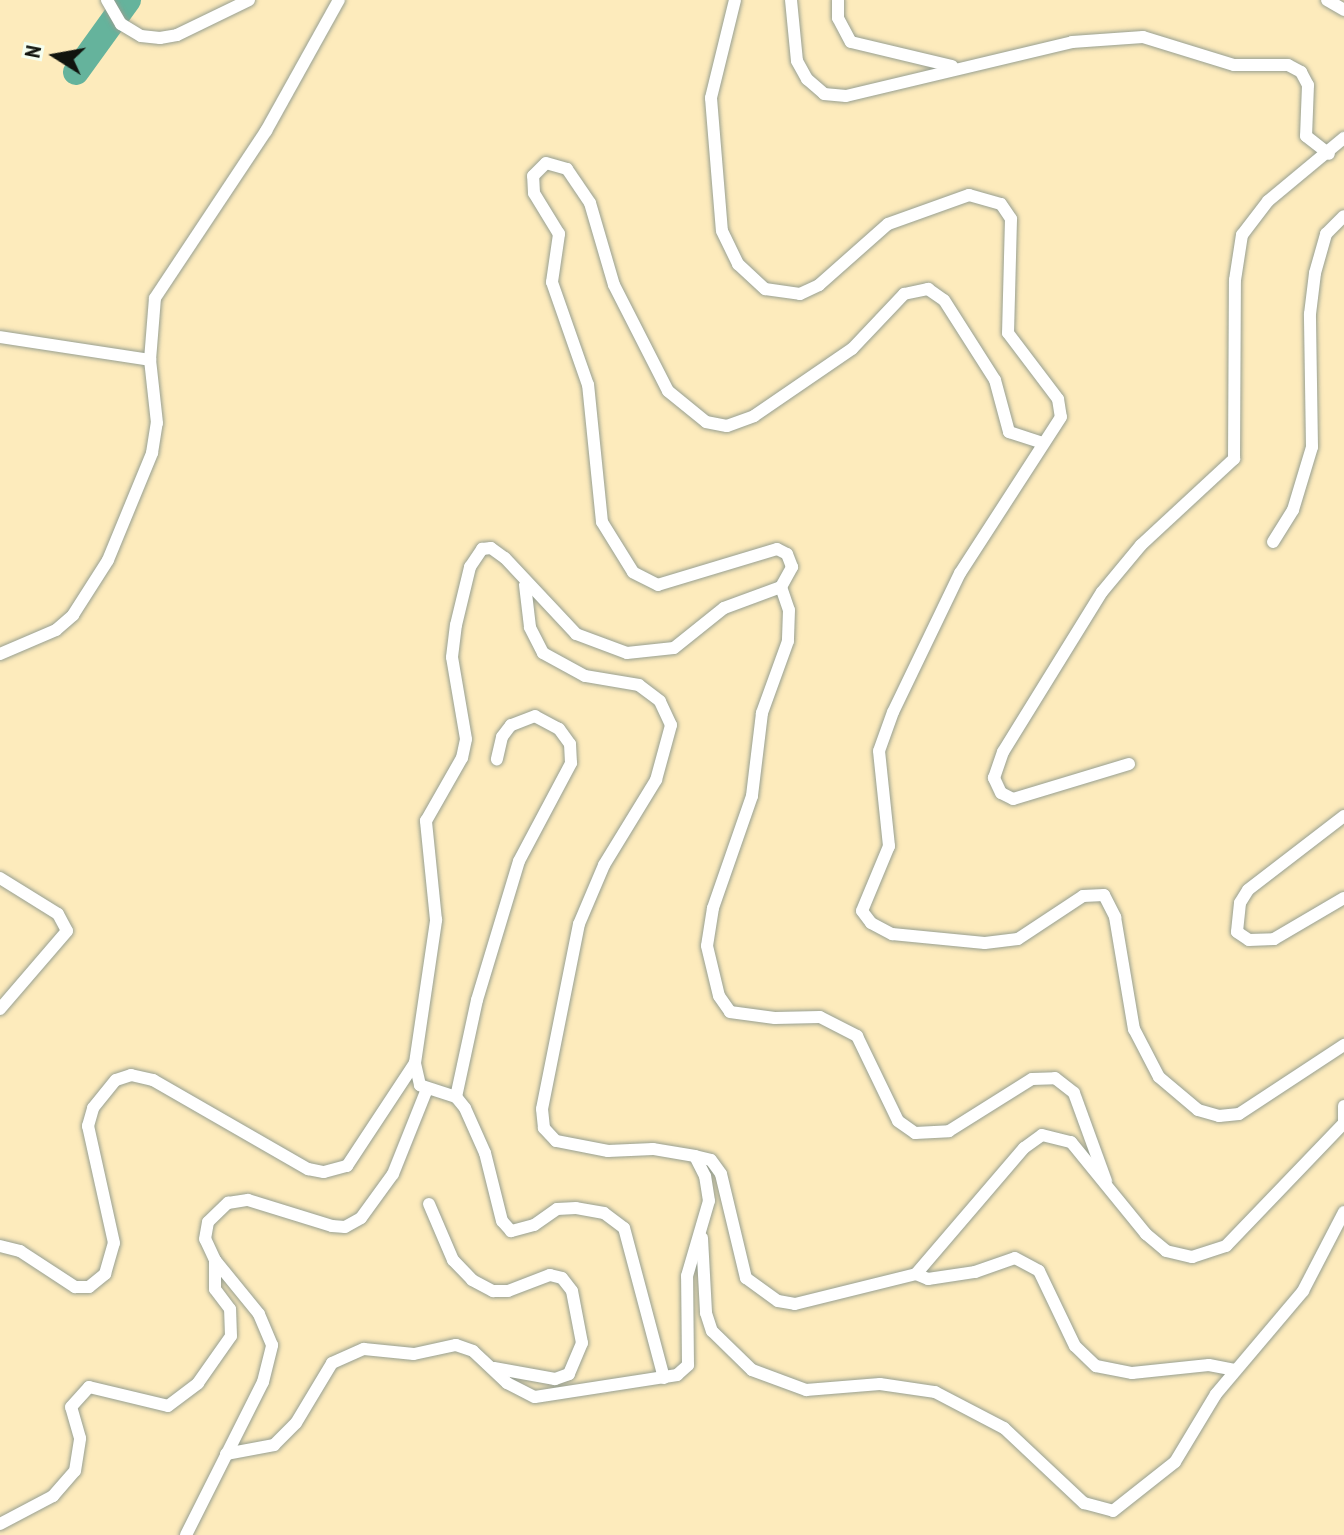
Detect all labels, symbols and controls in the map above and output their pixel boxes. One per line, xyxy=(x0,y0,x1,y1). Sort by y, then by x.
north arrow xyxy=(16,16,96,96)
text: N xyxy=(18,43,47,60)

